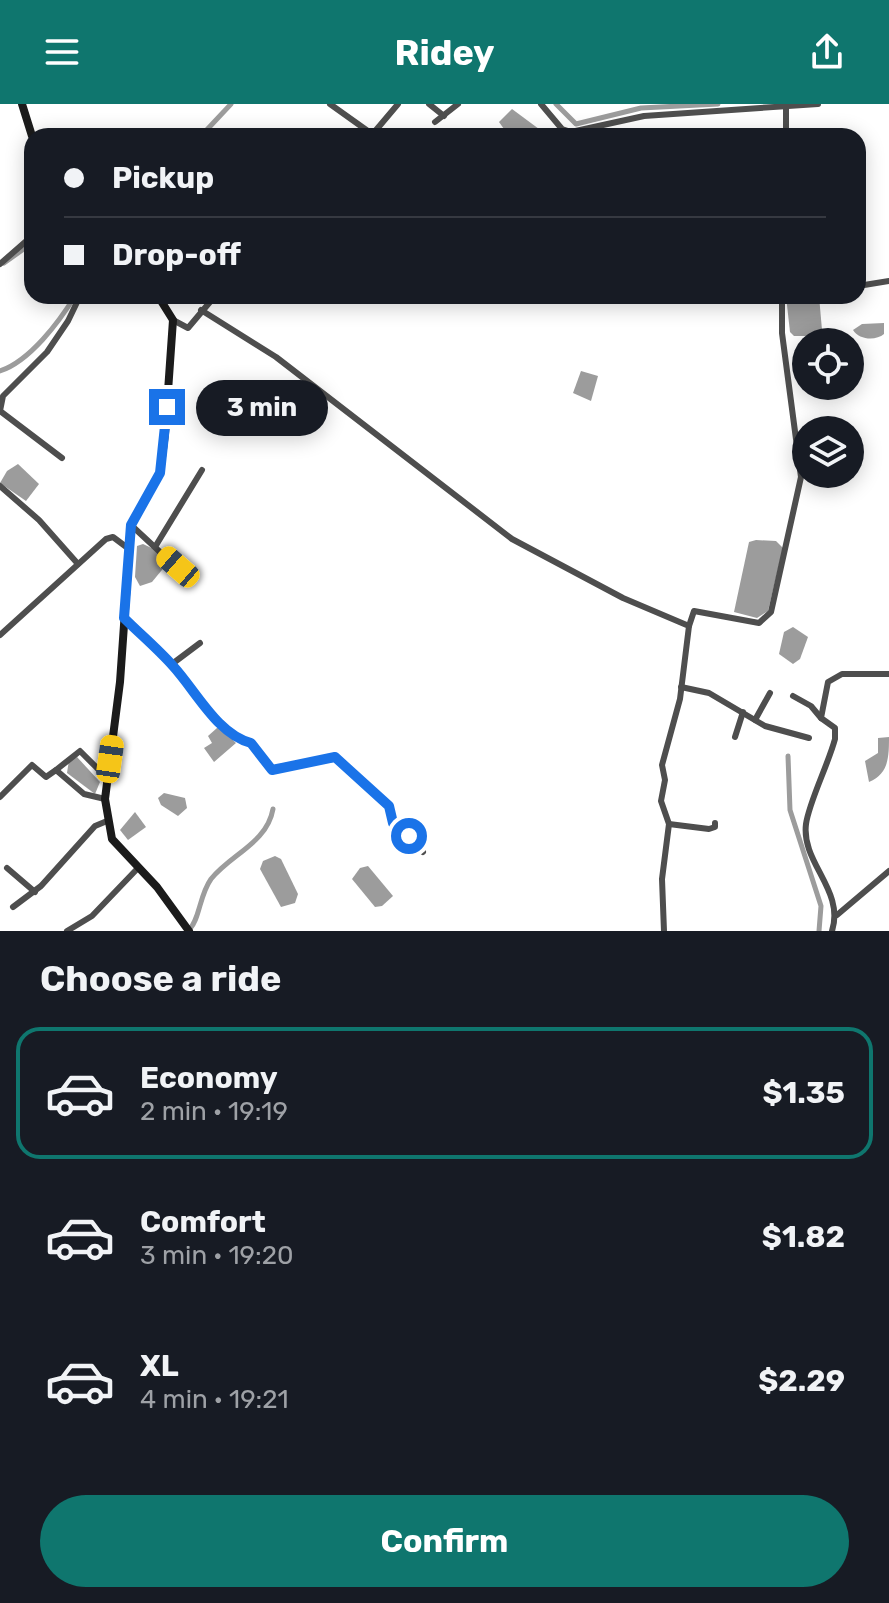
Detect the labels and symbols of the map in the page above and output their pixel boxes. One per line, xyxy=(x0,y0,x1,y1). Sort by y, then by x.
callout: 3 min xyxy=(195,379,327,435)
route end xyxy=(149,389,185,425)
car xyxy=(152,542,204,592)
car xyxy=(95,734,125,784)
route start xyxy=(391,818,427,854)

